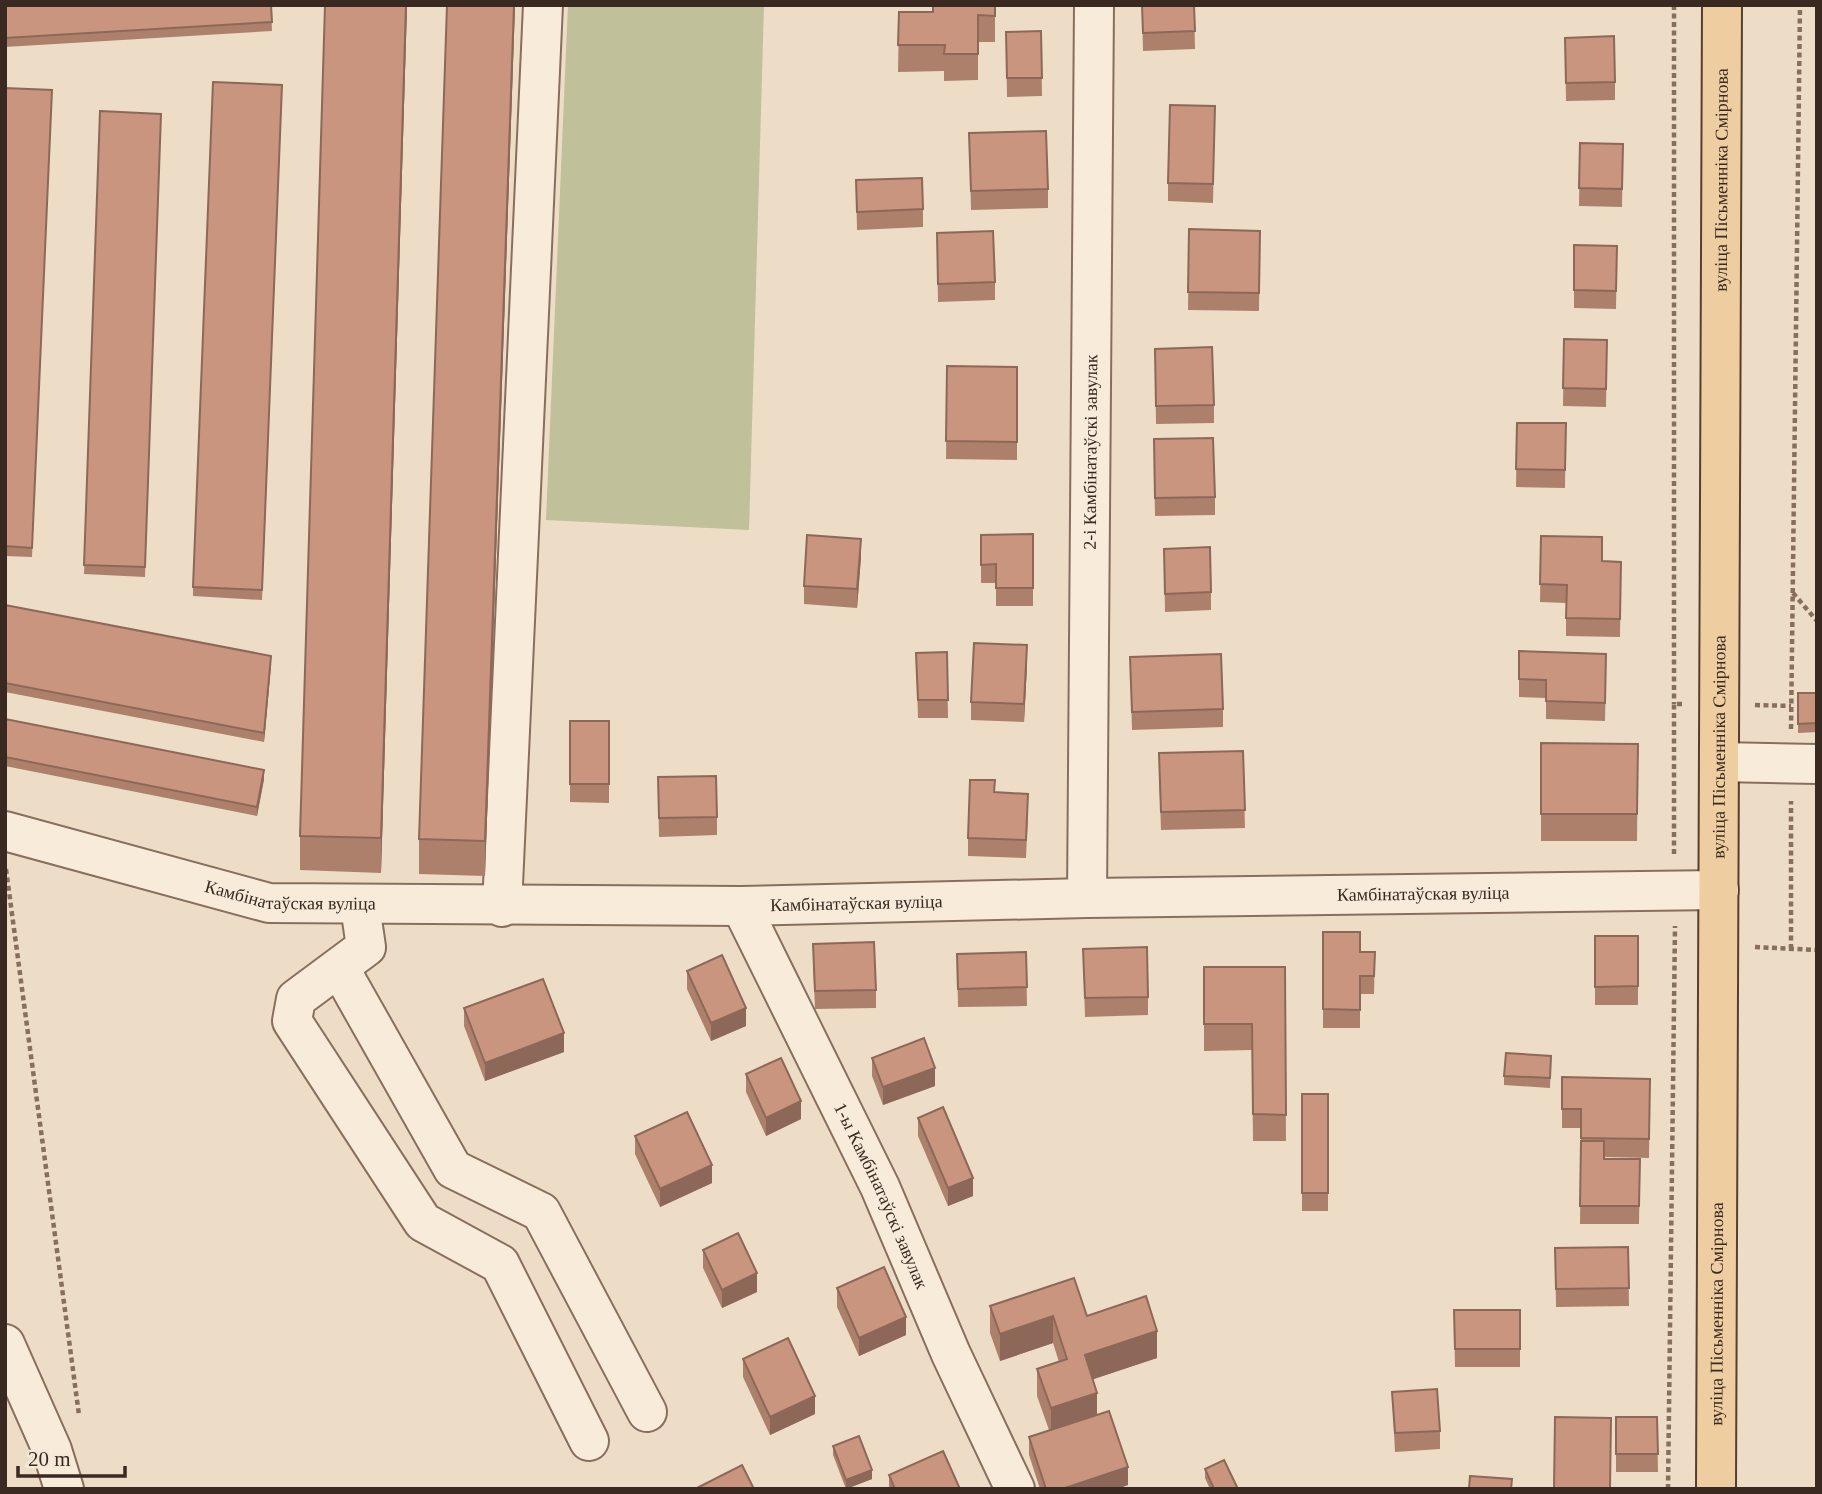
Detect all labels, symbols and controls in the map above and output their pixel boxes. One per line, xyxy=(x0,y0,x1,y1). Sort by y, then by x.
street label: вуліца Пісьменніка Смірнова xyxy=(1711,68,1732,292)
street label: 2-і Камбінатаўскі завулак xyxy=(1080,354,1101,550)
street label: вуліца Пісьменніка Смірнова xyxy=(1709,635,1729,859)
street label: Камбінатаўская вуліца xyxy=(203,876,376,914)
street label: Камбінатаўская вуліца xyxy=(1337,883,1510,905)
street label: Камбінатаўская вуліца xyxy=(770,891,943,915)
street label: 1-ы Камбінатаўскі завулак xyxy=(830,1099,932,1292)
street label: вуліца Пісьменніка Смірнова xyxy=(1706,1202,1727,1426)
scale bar xyxy=(18,1434,124,1478)
text: 20 m xyxy=(28,1447,71,1471)

